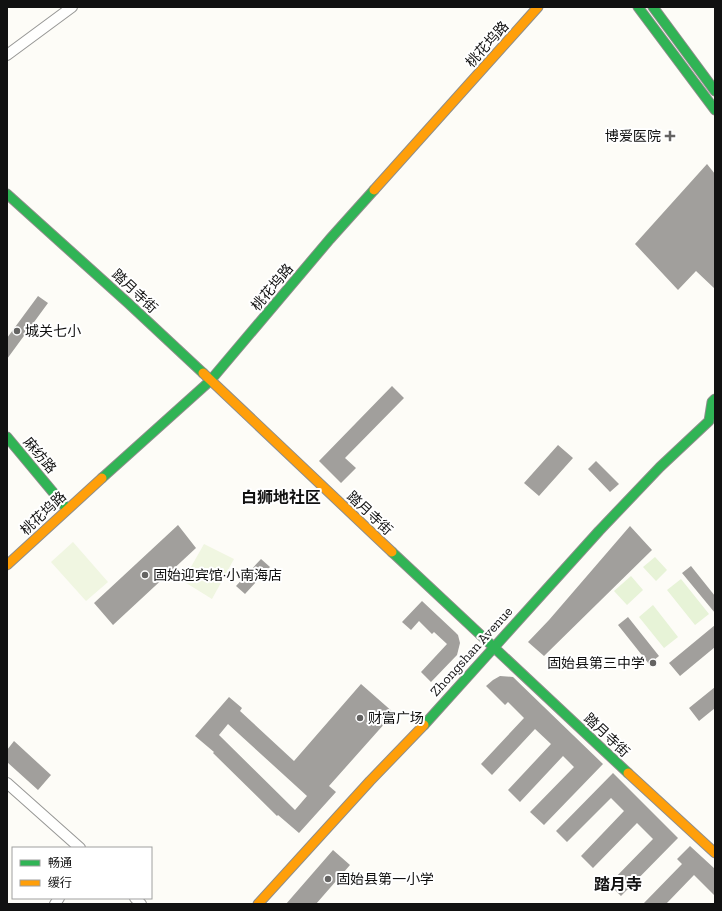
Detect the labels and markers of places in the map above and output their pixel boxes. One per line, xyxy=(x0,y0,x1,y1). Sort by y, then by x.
place label: 博爱医院 xyxy=(605,128,661,145)
marker: 博爱医院 xyxy=(664,130,676,142)
place label: 城关七小 xyxy=(25,323,81,340)
marker: 城关七小 xyxy=(12,326,22,336)
place label: 固始迎宾馆·小南海店 xyxy=(153,567,282,584)
marker: 固始迎宾馆·小南海店 xyxy=(140,570,150,580)
place label: 固始县第三中学 xyxy=(547,655,645,672)
marker: 固始县第三中学 xyxy=(648,658,658,668)
place label: 财富广场 xyxy=(368,710,424,727)
marker: 财富广场 xyxy=(355,713,365,723)
place label: 固始县第一小学 xyxy=(336,871,434,888)
marker: 固始县第一小学 xyxy=(323,874,333,884)

